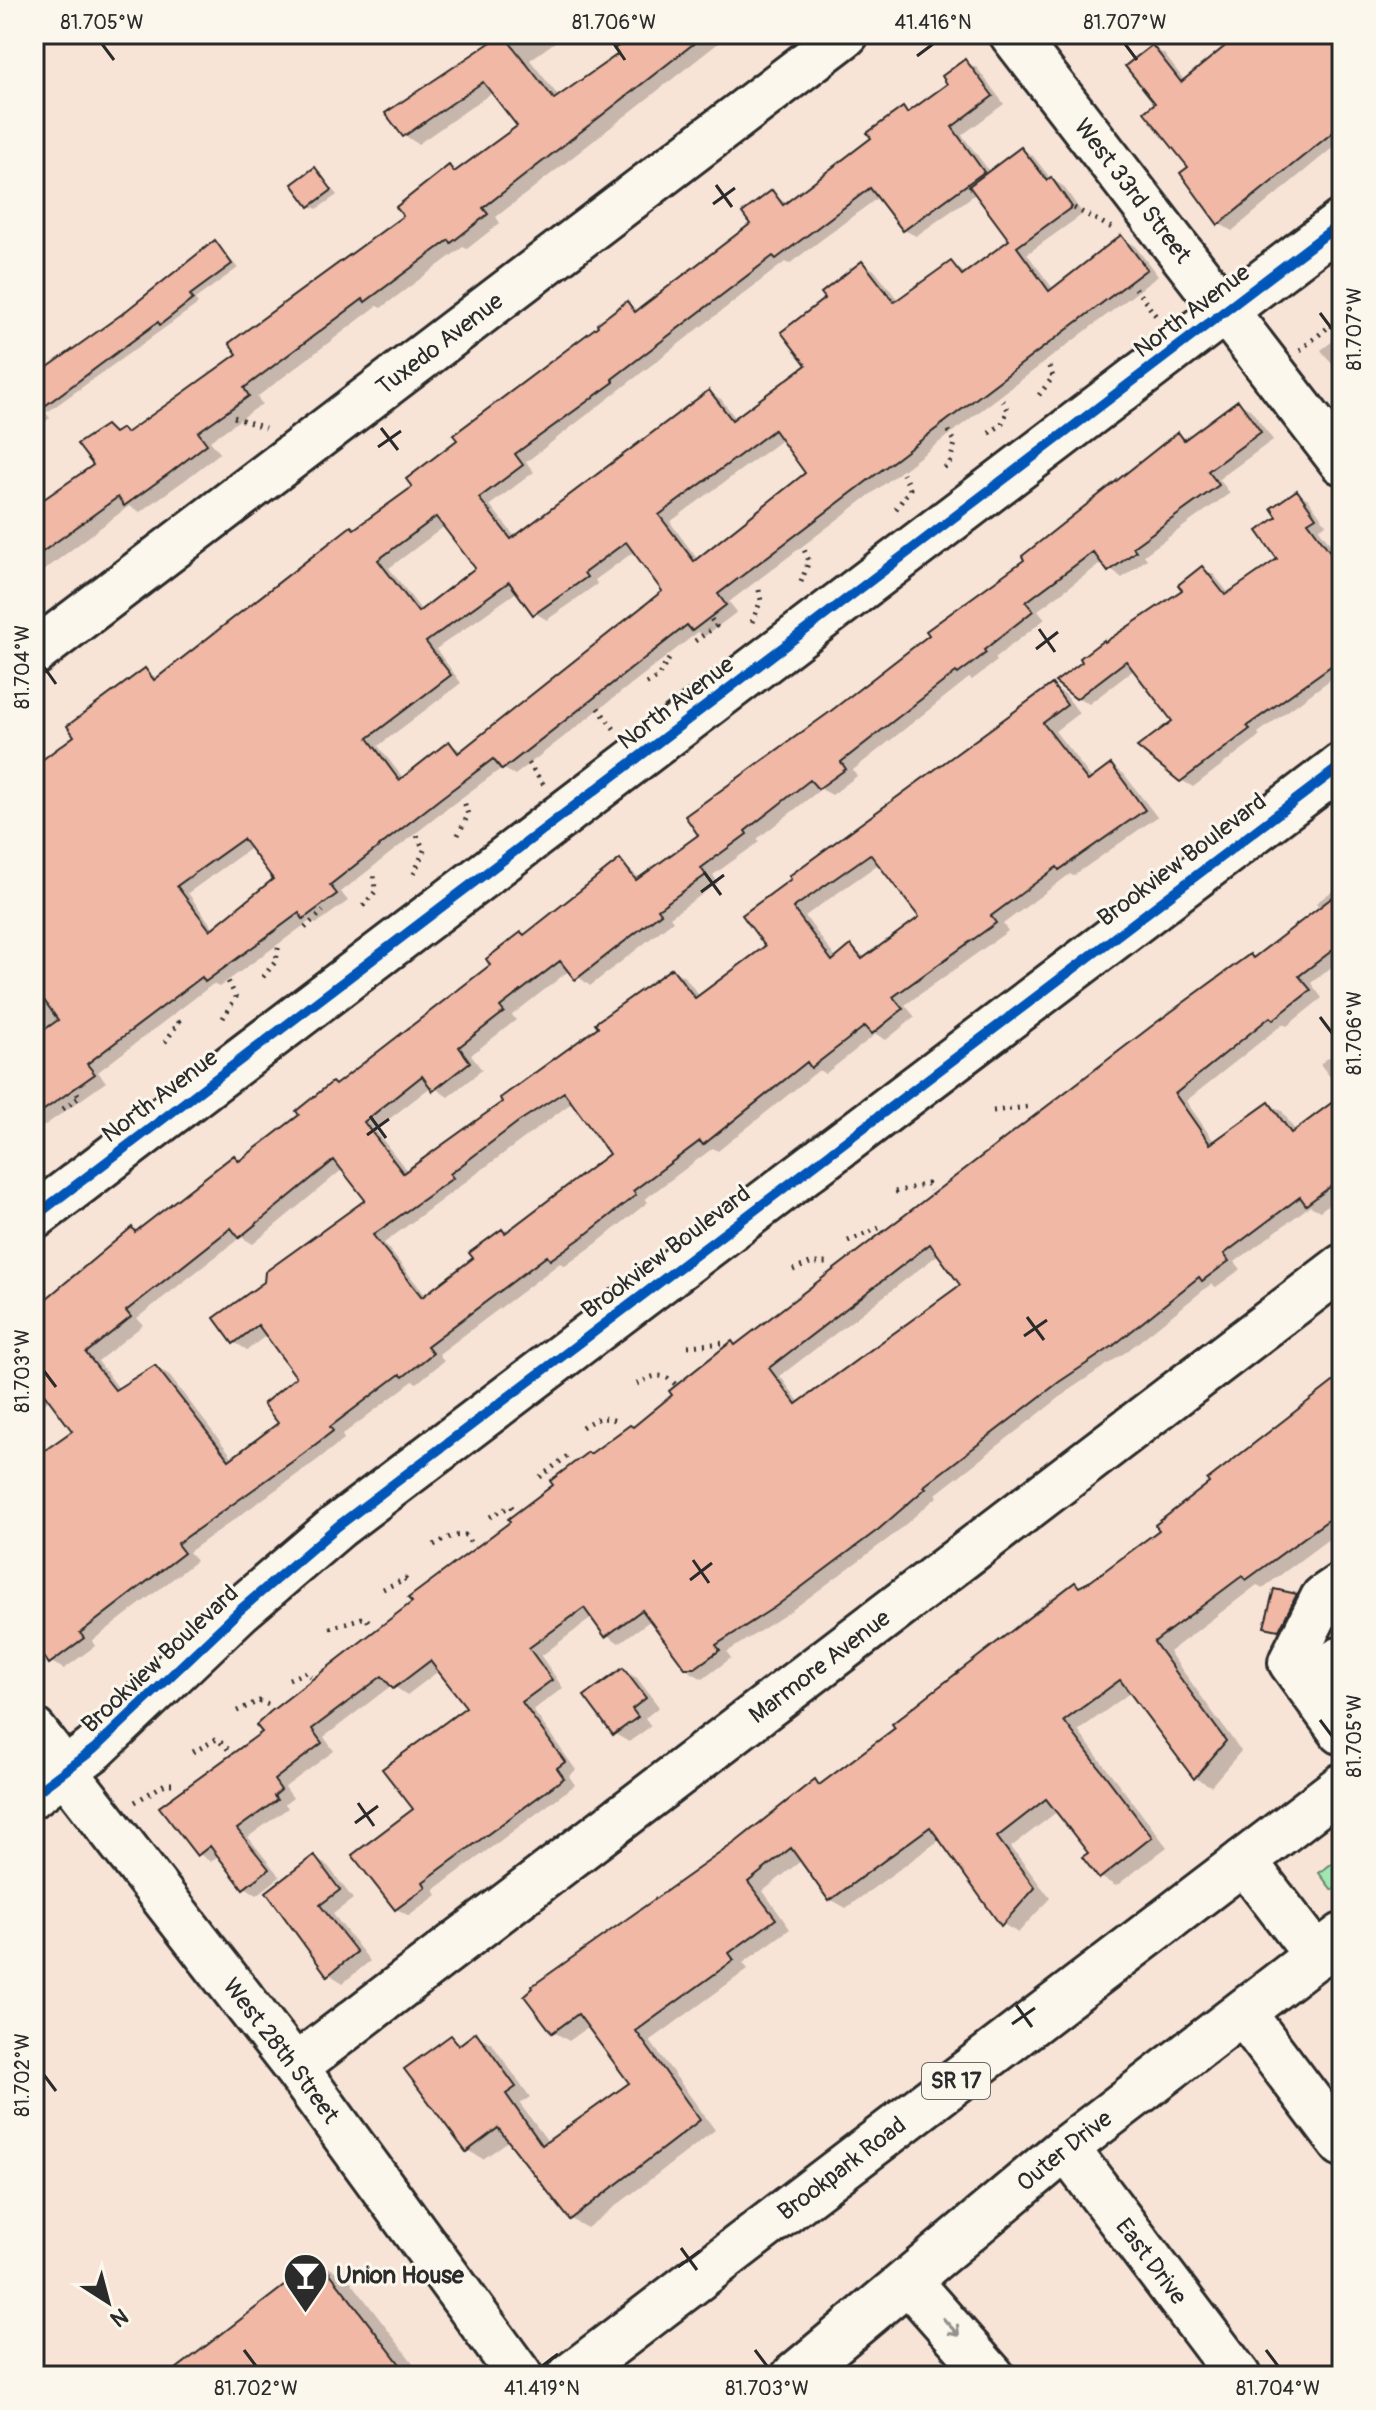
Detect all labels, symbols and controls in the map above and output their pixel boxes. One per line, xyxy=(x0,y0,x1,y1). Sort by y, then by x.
text: 81.705°W xyxy=(60,10,144,35)
text: 81.706°W xyxy=(572,10,656,35)
text: 41.416°N xyxy=(894,10,972,35)
text: 81.707°W xyxy=(1084,10,1166,35)
street label: West 33rd Street xyxy=(1068,113,1198,269)
street label: North Avenue xyxy=(1128,258,1256,364)
street label: Tuxedo Avenue xyxy=(370,286,509,401)
text: 81.707°W xyxy=(1342,288,1367,370)
text: 81.704°W xyxy=(10,625,35,709)
street label: North Avenue xyxy=(612,650,740,756)
street label: Brookview Boulevard xyxy=(1092,787,1272,933)
text: 81.706°W xyxy=(1342,991,1367,1075)
street label: North Avenue xyxy=(96,1043,224,1149)
street label: Brookview Boulevard xyxy=(576,1179,756,1325)
text: 81.703°W xyxy=(10,1329,35,1413)
street label: Brookview Boulevard xyxy=(76,1579,244,1739)
street label: Marmore Avenue xyxy=(743,1603,896,1729)
text: 81.705°W xyxy=(1342,1694,1367,1778)
street label: West 28th Street xyxy=(217,1972,346,2129)
text: 81.702°W xyxy=(10,2033,35,2117)
road number: SR 17 xyxy=(922,2063,990,2099)
street label: Outer Drive xyxy=(1011,2103,1118,2198)
street label: Brookpark Road xyxy=(772,2110,912,2226)
street label: East Drive xyxy=(1110,2212,1193,2310)
bar icon: Union House xyxy=(281,2251,329,2314)
place label: Union House xyxy=(336,2261,465,2290)
north arrow xyxy=(68,2262,148,2342)
text: N xyxy=(105,2302,133,2333)
one-way arrow xyxy=(942,2317,960,2337)
text: 81.702°W xyxy=(214,2376,298,2401)
text: 41.419°N xyxy=(504,2376,580,2401)
text: 81.703°W xyxy=(725,2376,809,2401)
text: 81.704°W xyxy=(1236,2376,1320,2401)

